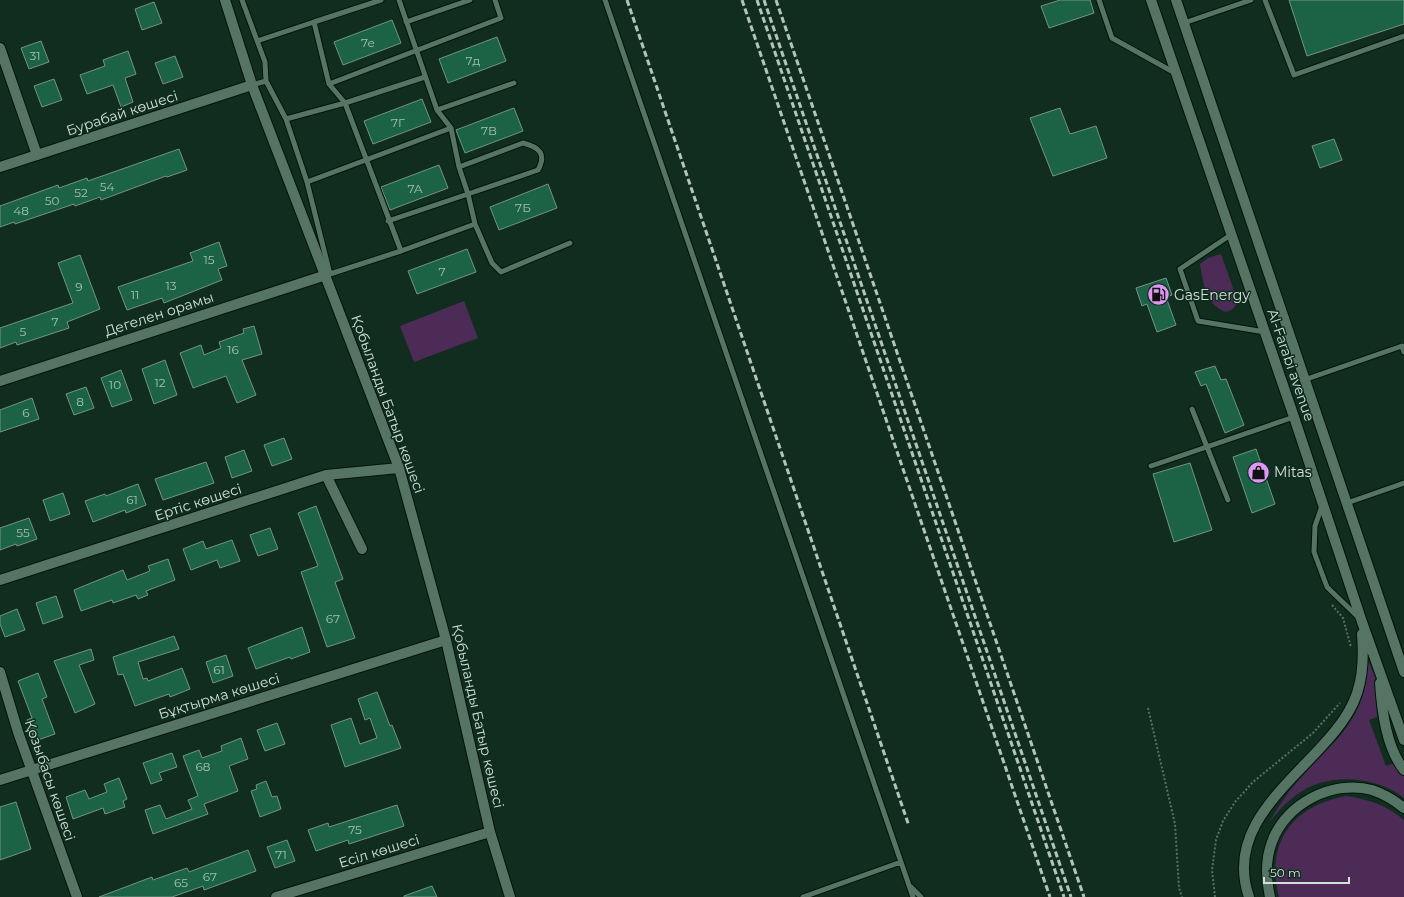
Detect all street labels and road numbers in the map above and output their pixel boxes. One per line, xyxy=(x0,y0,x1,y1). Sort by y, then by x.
street label: Бурабай көшесі xyxy=(64,86,180,140)
street label: Дегелен орамы xyxy=(102,288,216,340)
street label: Al-Farabi avenue xyxy=(1263,307,1319,423)
street label: Қобыланды Батыр көшесі xyxy=(347,312,429,496)
street label: Ертіс көшесі xyxy=(152,479,244,525)
street label: Қобыланды Батыр көшесі xyxy=(448,622,508,810)
street label: Бұқтырма көшесі xyxy=(156,669,282,723)
street label: Қозыбасы көшесі xyxy=(21,717,79,843)
street label: Есіл көшесі xyxy=(336,830,422,872)

